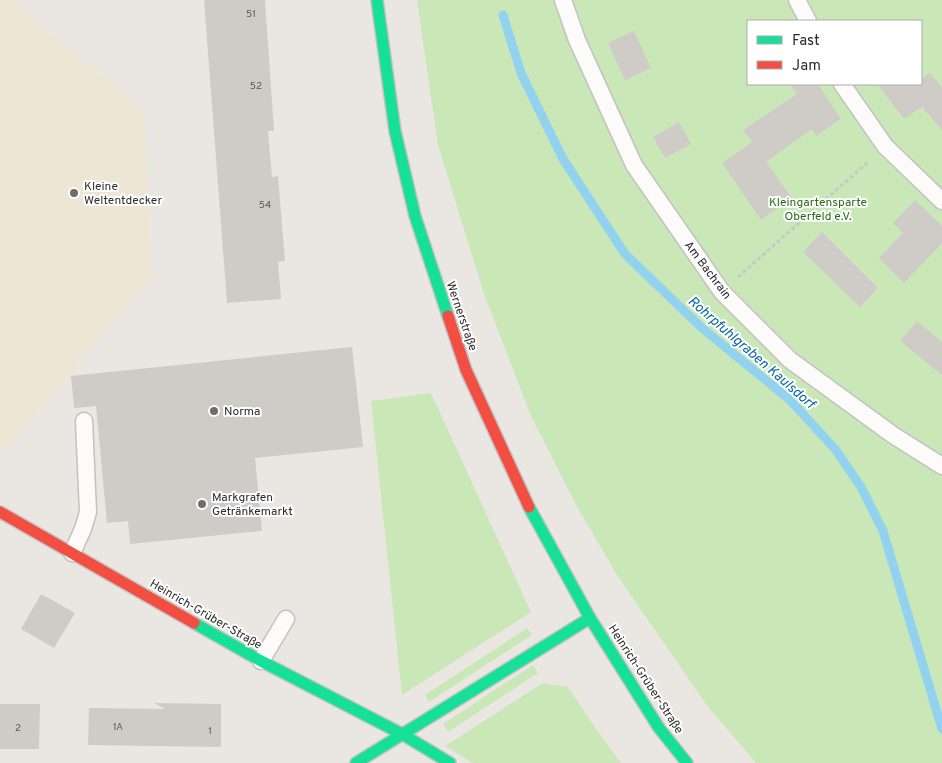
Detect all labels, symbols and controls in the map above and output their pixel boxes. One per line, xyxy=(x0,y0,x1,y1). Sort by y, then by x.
house number: 51 xyxy=(246,8,256,21)
legend xyxy=(747,20,922,85)
text: Fast xyxy=(792,32,820,51)
text: Jam xyxy=(792,57,821,76)
house number: 52 xyxy=(250,80,262,93)
place label: Kleine Weltentdecker xyxy=(84,179,162,209)
marker: Kleine Weltentdecker xyxy=(68,187,80,199)
park label: Kleingartensparte Oberfeld e.V. xyxy=(769,195,867,225)
house number: 54 xyxy=(259,199,271,212)
street label: Am Bachrain xyxy=(680,238,734,303)
street label: Wernerstraße xyxy=(442,279,480,353)
water label: Rohrpfuhlgraben Kaulsdorf xyxy=(684,293,819,414)
place label: Norma xyxy=(224,404,260,420)
marker: Norma xyxy=(208,405,220,417)
place label: Markgrafen Getränkemarkt xyxy=(212,490,293,520)
marker: Markgrafen Getränkemarkt xyxy=(196,498,208,510)
street label: Heinrich-Grüber-Straße xyxy=(146,576,265,654)
street label: Heinrich-Grüber-Straße xyxy=(604,622,687,737)
house number: 1A xyxy=(113,721,123,734)
house number: 2 xyxy=(15,722,21,735)
house number: 1 xyxy=(208,725,212,738)

